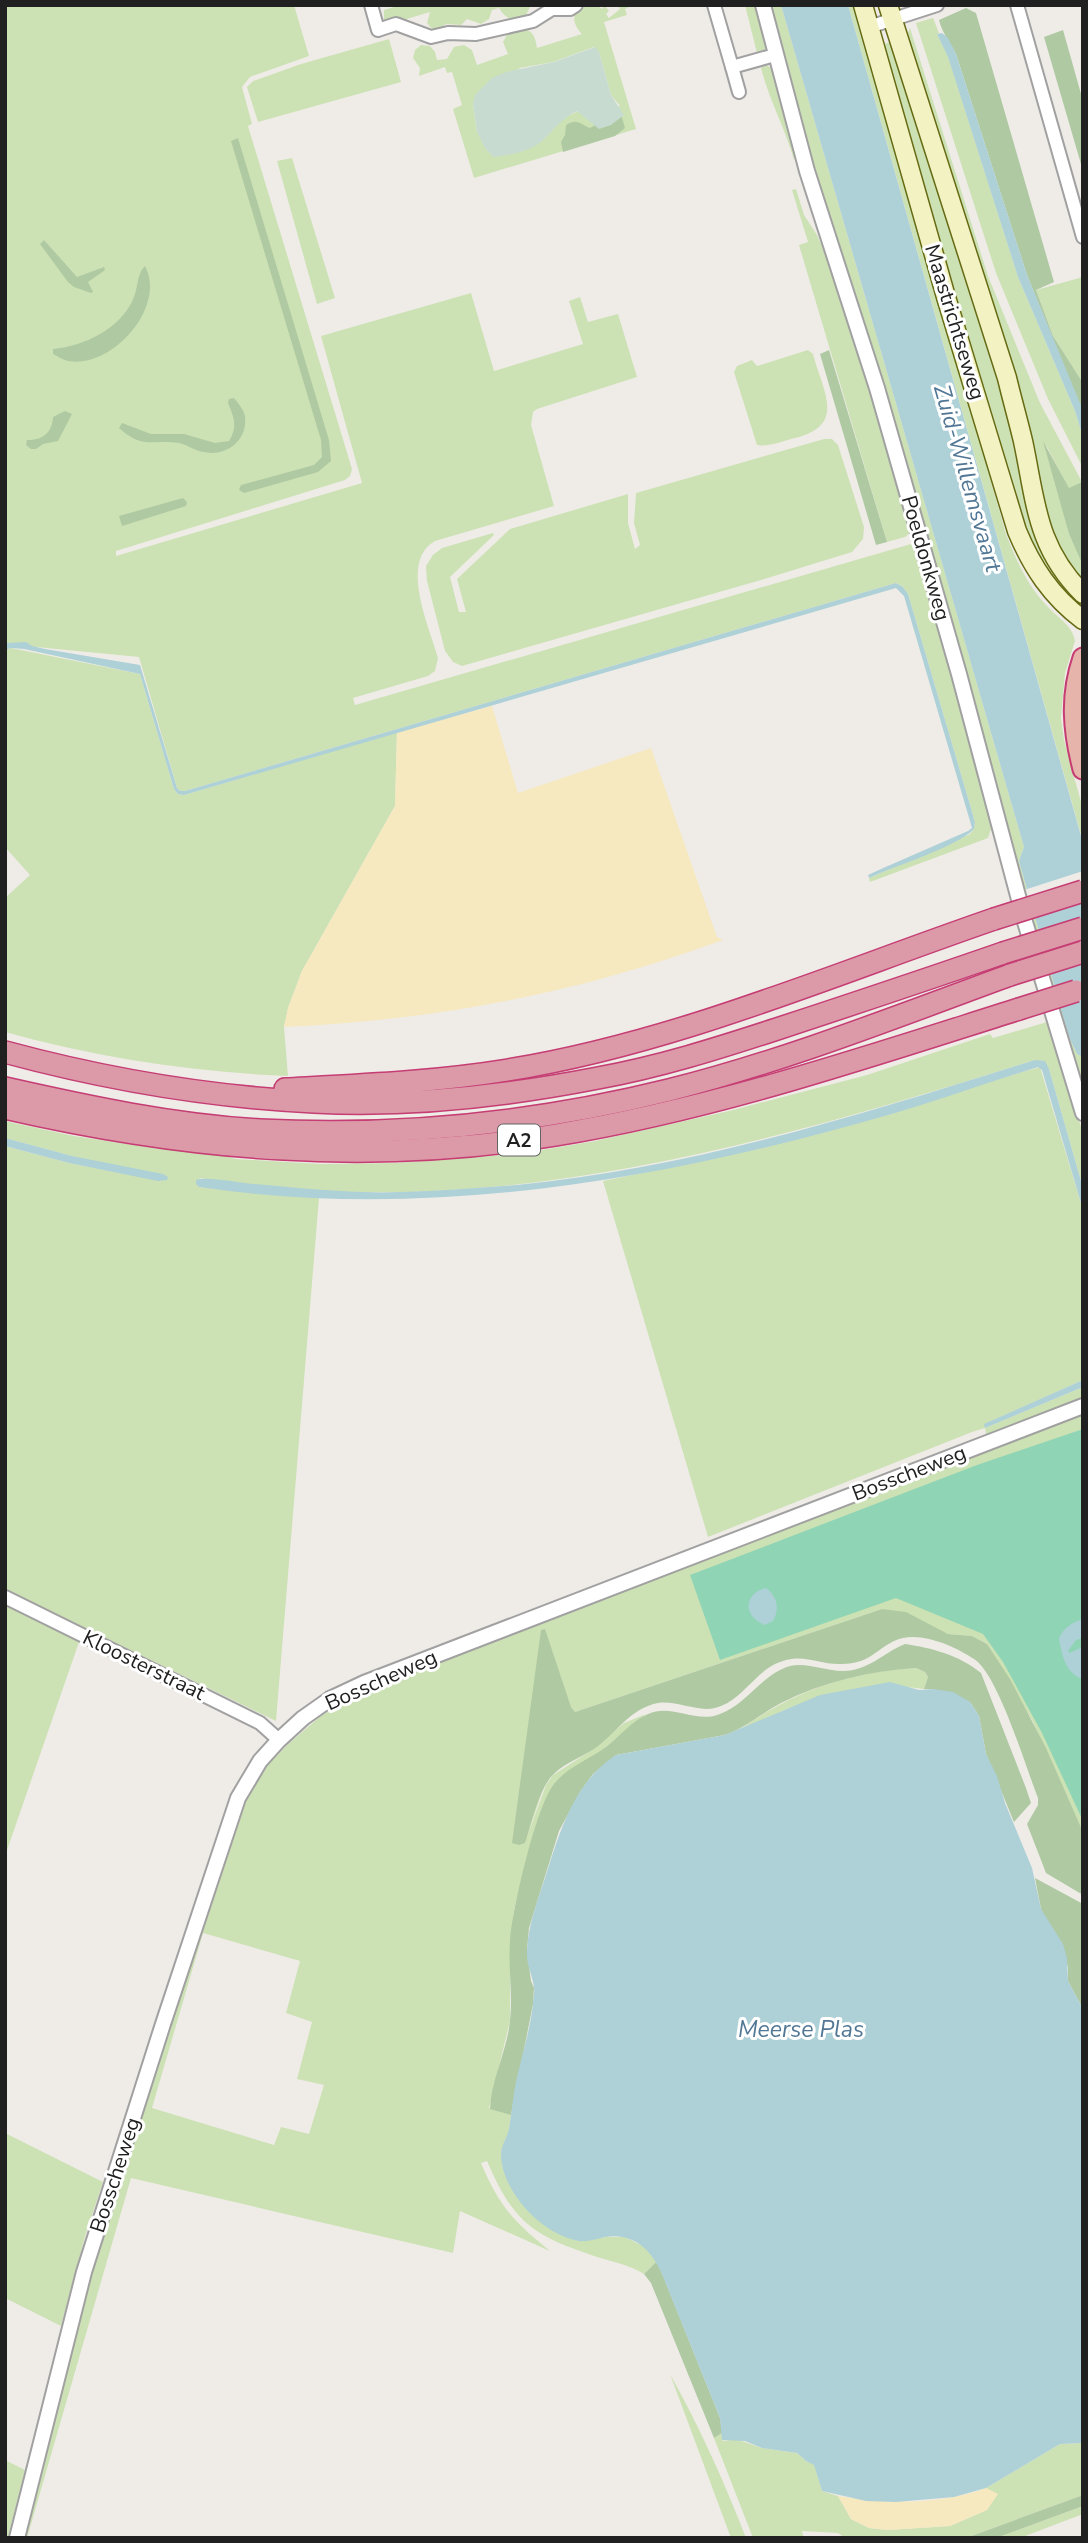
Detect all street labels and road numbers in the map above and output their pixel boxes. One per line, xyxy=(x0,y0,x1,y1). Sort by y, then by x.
street label: Maastrichtseweg xyxy=(918,241,992,403)
street label: Poeldonkweg xyxy=(895,492,957,624)
road number: A2 xyxy=(498,1124,540,1156)
street label: Bosscheweg xyxy=(848,1438,970,1508)
street label: Kloosterstraat xyxy=(78,1623,210,1707)
street label: Bosscheweg xyxy=(321,1643,441,1717)
street label: Bosscheweg xyxy=(83,2114,147,2236)

